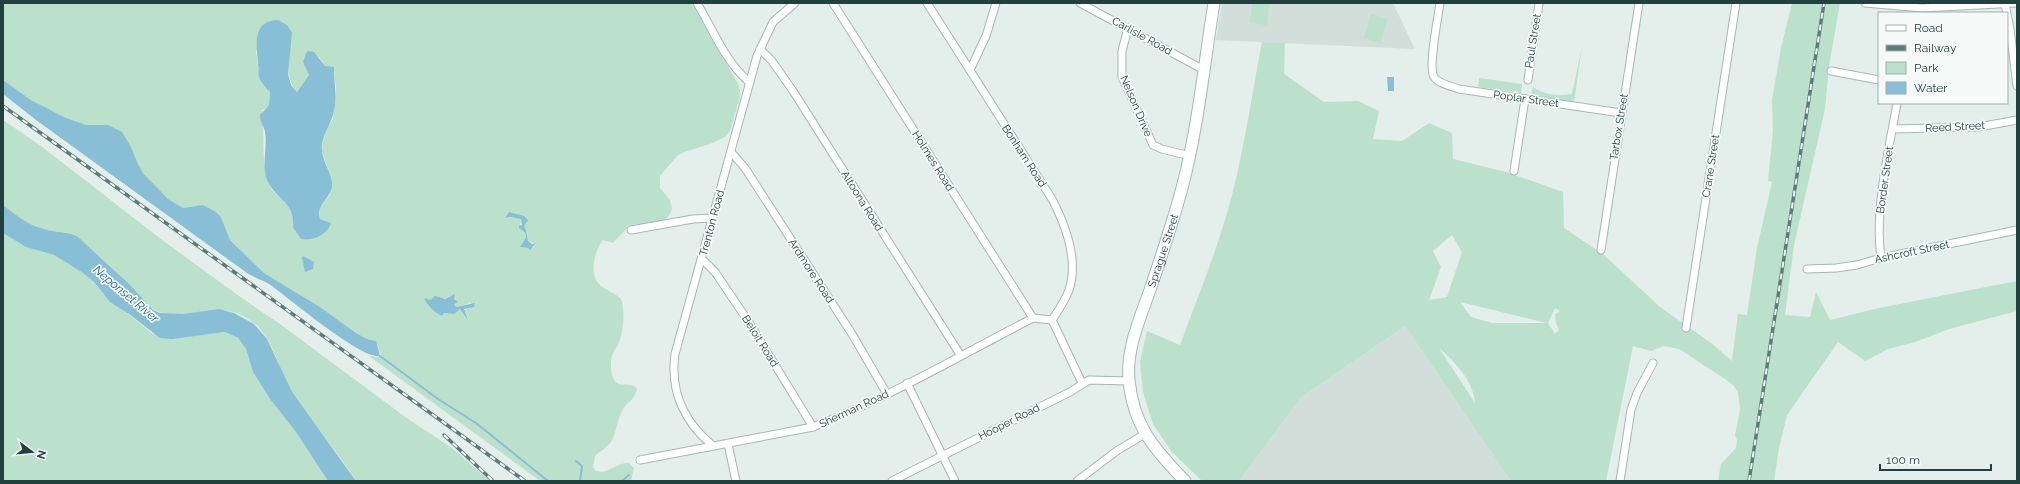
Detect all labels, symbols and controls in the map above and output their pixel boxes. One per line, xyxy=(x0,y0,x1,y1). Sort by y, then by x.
street label: Paul Street xyxy=(1522,12,1544,69)
legend xyxy=(1878,12,2008,104)
street label: Carlisle Road xyxy=(1110,14,1174,58)
text: Road xyxy=(1914,21,1943,35)
text: Railway xyxy=(1914,41,1957,55)
text: Park xyxy=(1914,61,1939,75)
street label: Nelson Drive xyxy=(1117,73,1155,139)
text: Water xyxy=(1914,81,1948,95)
street label: Poplar Street xyxy=(1492,88,1560,110)
street label: Tarbox Street xyxy=(1607,92,1631,161)
street label: Reed Street xyxy=(1925,119,1986,135)
street label: Bonham Road xyxy=(999,122,1049,190)
street label: Holmes Road xyxy=(909,128,957,194)
street label: Crane Street xyxy=(1700,133,1722,198)
street label: Border Street xyxy=(1874,145,1896,214)
street label: Altoona Road xyxy=(838,168,886,234)
street label: Trenton Road xyxy=(697,188,727,258)
street label: Sprague Street xyxy=(1145,212,1181,289)
street label: Ardmore Road xyxy=(785,236,837,306)
street label: Ashcroft Street xyxy=(1874,238,1951,266)
water label: Neponset River xyxy=(90,263,162,326)
street label: Beloit Road xyxy=(739,313,781,369)
street label: Sherman Road xyxy=(817,387,891,431)
street label: Hooper Road xyxy=(976,401,1042,443)
north arrow xyxy=(12,432,52,472)
scale bar xyxy=(1880,446,1991,472)
text: N xyxy=(34,449,49,460)
text: 100 m xyxy=(1886,453,1920,467)

